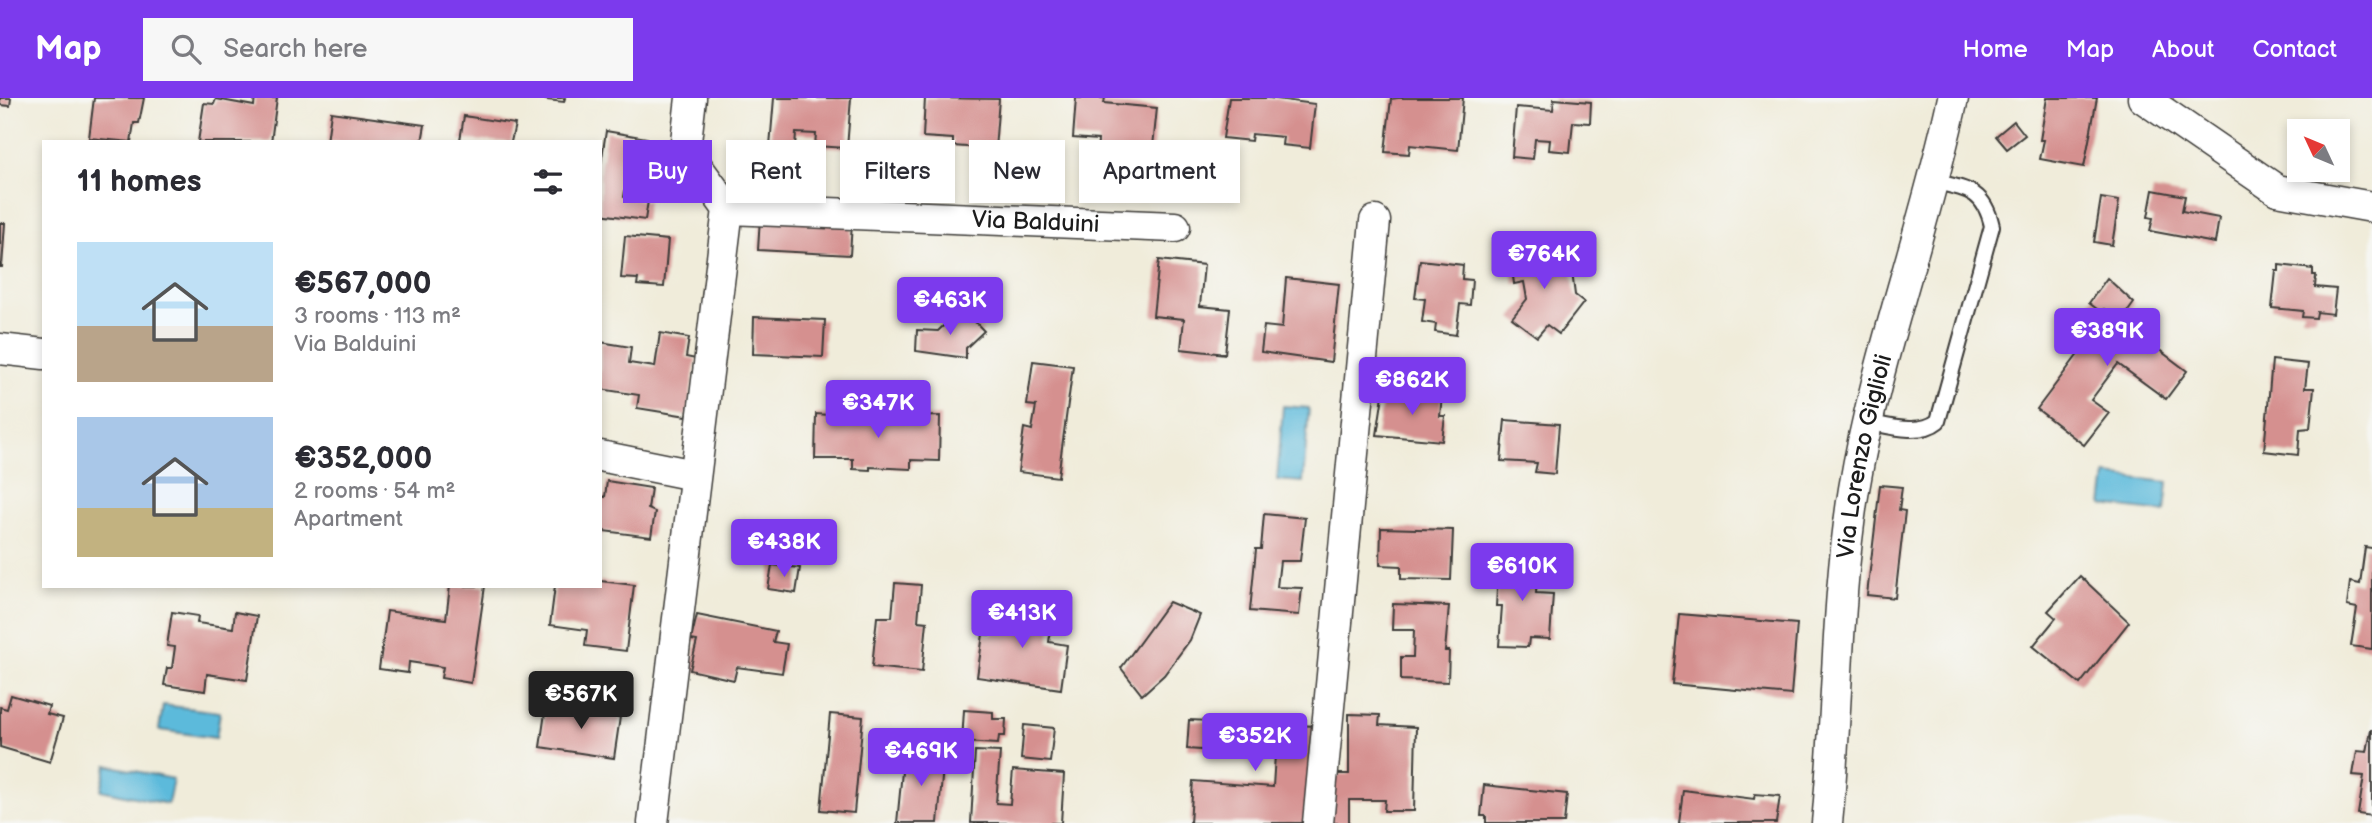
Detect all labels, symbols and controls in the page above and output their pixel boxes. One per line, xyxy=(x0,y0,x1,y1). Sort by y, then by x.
search box xyxy=(143,18,633,81)
text: Map xyxy=(35,29,101,69)
icon: search xyxy=(167,30,205,68)
text: Search here xyxy=(223,34,367,65)
text: Home xyxy=(1963,35,2028,64)
text: Map xyxy=(2066,35,2114,64)
text: About xyxy=(2152,35,2214,64)
text: Contact xyxy=(2252,35,2337,64)
north arrow xyxy=(2287,119,2350,182)
map controls xyxy=(2287,119,2350,182)
chip: Buy xyxy=(623,140,712,203)
chip: Rent xyxy=(726,140,826,203)
chip: Filters xyxy=(840,140,955,203)
chip: New xyxy=(969,140,1065,203)
chip: Apartment xyxy=(1079,140,1240,203)
icon: filters xyxy=(529,163,567,201)
text: 11 homes xyxy=(77,164,201,200)
street label: Via Balduini xyxy=(971,205,1100,239)
pin: €764K xyxy=(1495,232,1593,291)
text: €764K xyxy=(1508,240,1580,268)
text: €567,000 xyxy=(294,266,431,302)
icon: home xyxy=(133,270,217,354)
pin: €463K xyxy=(901,278,999,337)
text: €463K xyxy=(913,286,987,314)
text: 3 rooms · 113 m² xyxy=(294,302,461,330)
pin: €389K xyxy=(2058,308,2156,368)
text: €389K xyxy=(2070,317,2144,345)
text: Via Balduini xyxy=(294,330,416,358)
street label: Via Lorenzo Giglioli xyxy=(1831,351,1899,560)
pin: €862K xyxy=(1363,358,1461,417)
text: €862K xyxy=(1375,366,1449,394)
pin: €347K xyxy=(829,380,927,440)
text: €347K xyxy=(842,389,914,417)
text: €352,000 xyxy=(294,441,432,477)
icon: home xyxy=(133,445,217,529)
text: 2 rooms · 54 m² xyxy=(294,477,456,505)
text: Apartment xyxy=(294,505,403,533)
pin: €438K xyxy=(735,519,833,579)
text: €438K xyxy=(747,528,821,556)
pin: €610K xyxy=(1473,544,1571,603)
text: €610K xyxy=(1487,552,1557,580)
pin: €413K xyxy=(973,590,1071,650)
text: €413K xyxy=(987,599,1057,627)
pin: €567K xyxy=(532,672,630,731)
text: €567K xyxy=(545,680,617,708)
pin: €352K xyxy=(1206,714,1304,773)
text: €352K xyxy=(1218,722,1292,750)
pin: €469K xyxy=(872,728,970,788)
text: €469K xyxy=(884,737,958,765)

